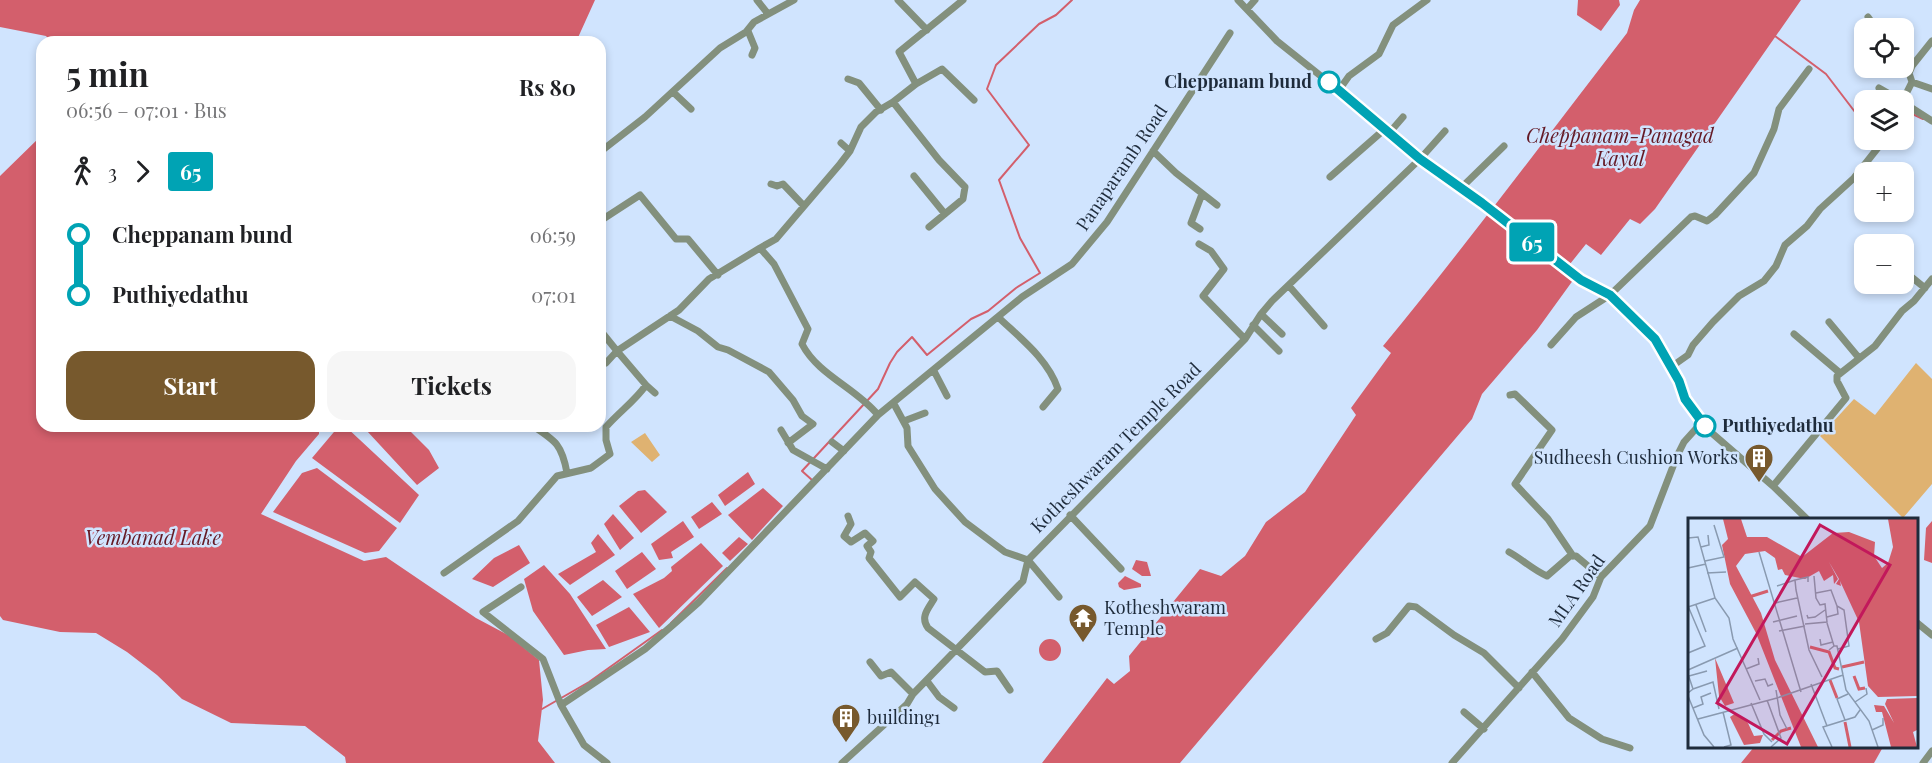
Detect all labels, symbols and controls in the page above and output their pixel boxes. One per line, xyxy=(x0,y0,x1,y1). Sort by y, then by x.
map controls xyxy=(1854,18,1914,294)
button: locate xyxy=(1854,18,1914,78)
text: 5 min xyxy=(66,51,149,95)
place label: Cheppanam bund xyxy=(1164,69,1312,93)
marker: Cheppanam bund xyxy=(1318,71,1340,93)
text: Rs 80 xyxy=(519,72,576,102)
button: layers xyxy=(1854,90,1914,150)
text: 06:56 – 07:01 · Bus xyxy=(66,96,227,123)
street label: Panaparamb Road xyxy=(1070,99,1173,235)
water label: Cheppanam-Panagad Kayal xyxy=(1526,121,1715,171)
icon: walk xyxy=(66,155,99,188)
icon: forward xyxy=(126,155,159,188)
text: 65 xyxy=(180,157,201,185)
text: 3 xyxy=(108,158,117,185)
button: + xyxy=(1854,162,1914,222)
text: Cheppanam bund xyxy=(112,219,293,249)
text: 06:59 xyxy=(530,221,576,248)
line badge: 65 xyxy=(1505,222,1559,262)
text: 65 xyxy=(1521,228,1543,256)
button: − xyxy=(1854,234,1914,294)
text: Puthiyedathu xyxy=(112,279,249,309)
text: 07:01 xyxy=(531,281,576,308)
button: Start xyxy=(66,351,315,420)
button: Tickets xyxy=(327,351,576,420)
street label: Kotheshwaram Temple Road xyxy=(1025,357,1206,538)
place label: Puthiyedathu xyxy=(1722,413,1834,437)
marker: Puthiyedathu xyxy=(1694,415,1716,437)
building icon: Sudheesh Cushion Works xyxy=(1743,442,1775,484)
place label: Sudheesh Cushion Works xyxy=(1534,445,1738,469)
inset map xyxy=(1688,518,1917,748)
water label: Vembanad Lake xyxy=(85,523,221,550)
street label: MLA Road xyxy=(1543,549,1610,631)
place label: Kotheshwaram Temple xyxy=(1104,595,1226,640)
temple icon: Kotheshwaram Temple xyxy=(1067,602,1099,644)
building icon: building1 xyxy=(830,702,862,744)
place label: building1 xyxy=(867,705,941,729)

